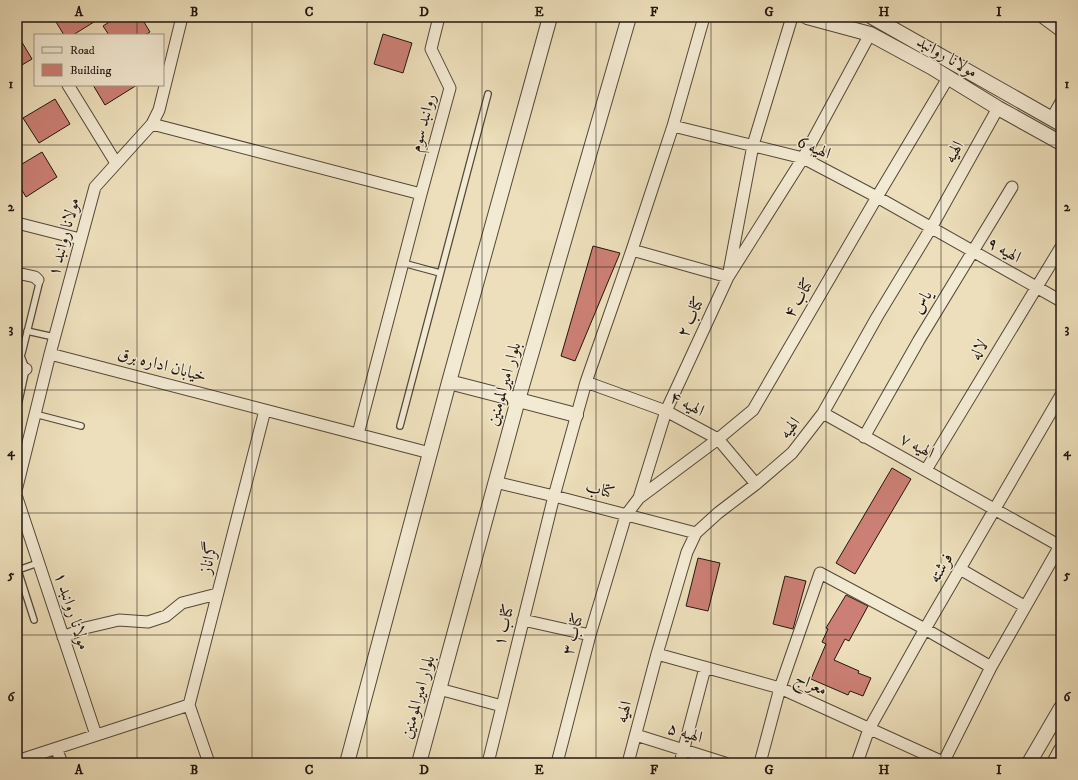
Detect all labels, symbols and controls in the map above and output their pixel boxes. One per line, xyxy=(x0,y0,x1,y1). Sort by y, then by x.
text: A xyxy=(74,4,84,20)
text: B xyxy=(190,4,198,20)
text: C xyxy=(305,4,314,20)
text: D xyxy=(419,4,429,20)
text: E xyxy=(534,4,544,20)
text: F xyxy=(650,4,659,20)
text: G xyxy=(764,4,774,20)
text: H xyxy=(879,4,890,20)
text: I xyxy=(996,4,1002,20)
street label: مولانا روانبد xyxy=(913,31,981,83)
legend xyxy=(34,34,164,86)
text: Road xyxy=(70,43,95,58)
text: Building xyxy=(70,63,111,78)
text: 1 xyxy=(9,76,14,92)
text: 1 xyxy=(1065,76,1070,92)
street label: روانبد سوم xyxy=(405,91,444,155)
street label: الهیه 6 xyxy=(794,131,835,165)
street label: الهیه xyxy=(939,137,969,167)
street label: مولانا روانبد ۱ xyxy=(43,195,85,279)
text: 2 xyxy=(8,199,15,215)
text: 2 xyxy=(1064,199,1071,215)
street label: الهیه ۹ xyxy=(983,232,1025,268)
street label: کتاب ۴ xyxy=(779,274,819,322)
street label: یاس xyxy=(906,285,938,318)
street label: کتاب ۲ xyxy=(672,293,710,341)
text: 3 xyxy=(9,321,14,337)
text: 3 xyxy=(1065,321,1070,337)
street label: لاله xyxy=(964,336,994,364)
street label: بلوار امیرالمومنین xyxy=(482,340,526,428)
street label: خیابان اداره برق xyxy=(115,343,209,387)
street label: الهیه ۴ xyxy=(666,386,708,422)
street label: الهیه xyxy=(775,412,806,444)
street label: الهیه ۷ xyxy=(896,428,938,464)
text: 4 xyxy=(6,444,15,461)
text: 4 xyxy=(1062,444,1071,461)
street label: کتاب xyxy=(583,476,617,504)
street label: گراناز xyxy=(193,540,224,578)
street label: فرشته xyxy=(924,549,958,587)
text: 5 xyxy=(7,567,15,583)
text: 5 xyxy=(1063,567,1071,583)
street label: مولانا روانبد ۱ xyxy=(49,569,95,653)
street label: کتاب ۱ xyxy=(488,601,520,648)
street label: کتاب ۳ xyxy=(557,610,589,658)
street label: بلوار امیرالمومنین xyxy=(396,653,440,741)
street label: معراج xyxy=(790,667,831,704)
text: 6 xyxy=(8,689,16,705)
text: 6 xyxy=(1064,689,1072,705)
street label: الهیه xyxy=(611,698,638,726)
street label: الهیه ۵ xyxy=(665,717,706,749)
text: A xyxy=(74,762,84,778)
text: B xyxy=(190,762,198,778)
text: C xyxy=(305,762,314,778)
text: D xyxy=(419,762,429,778)
text: E xyxy=(534,762,544,778)
text: F xyxy=(650,762,659,778)
text: G xyxy=(764,762,774,778)
text: H xyxy=(879,762,890,778)
text: I xyxy=(996,762,1002,778)

